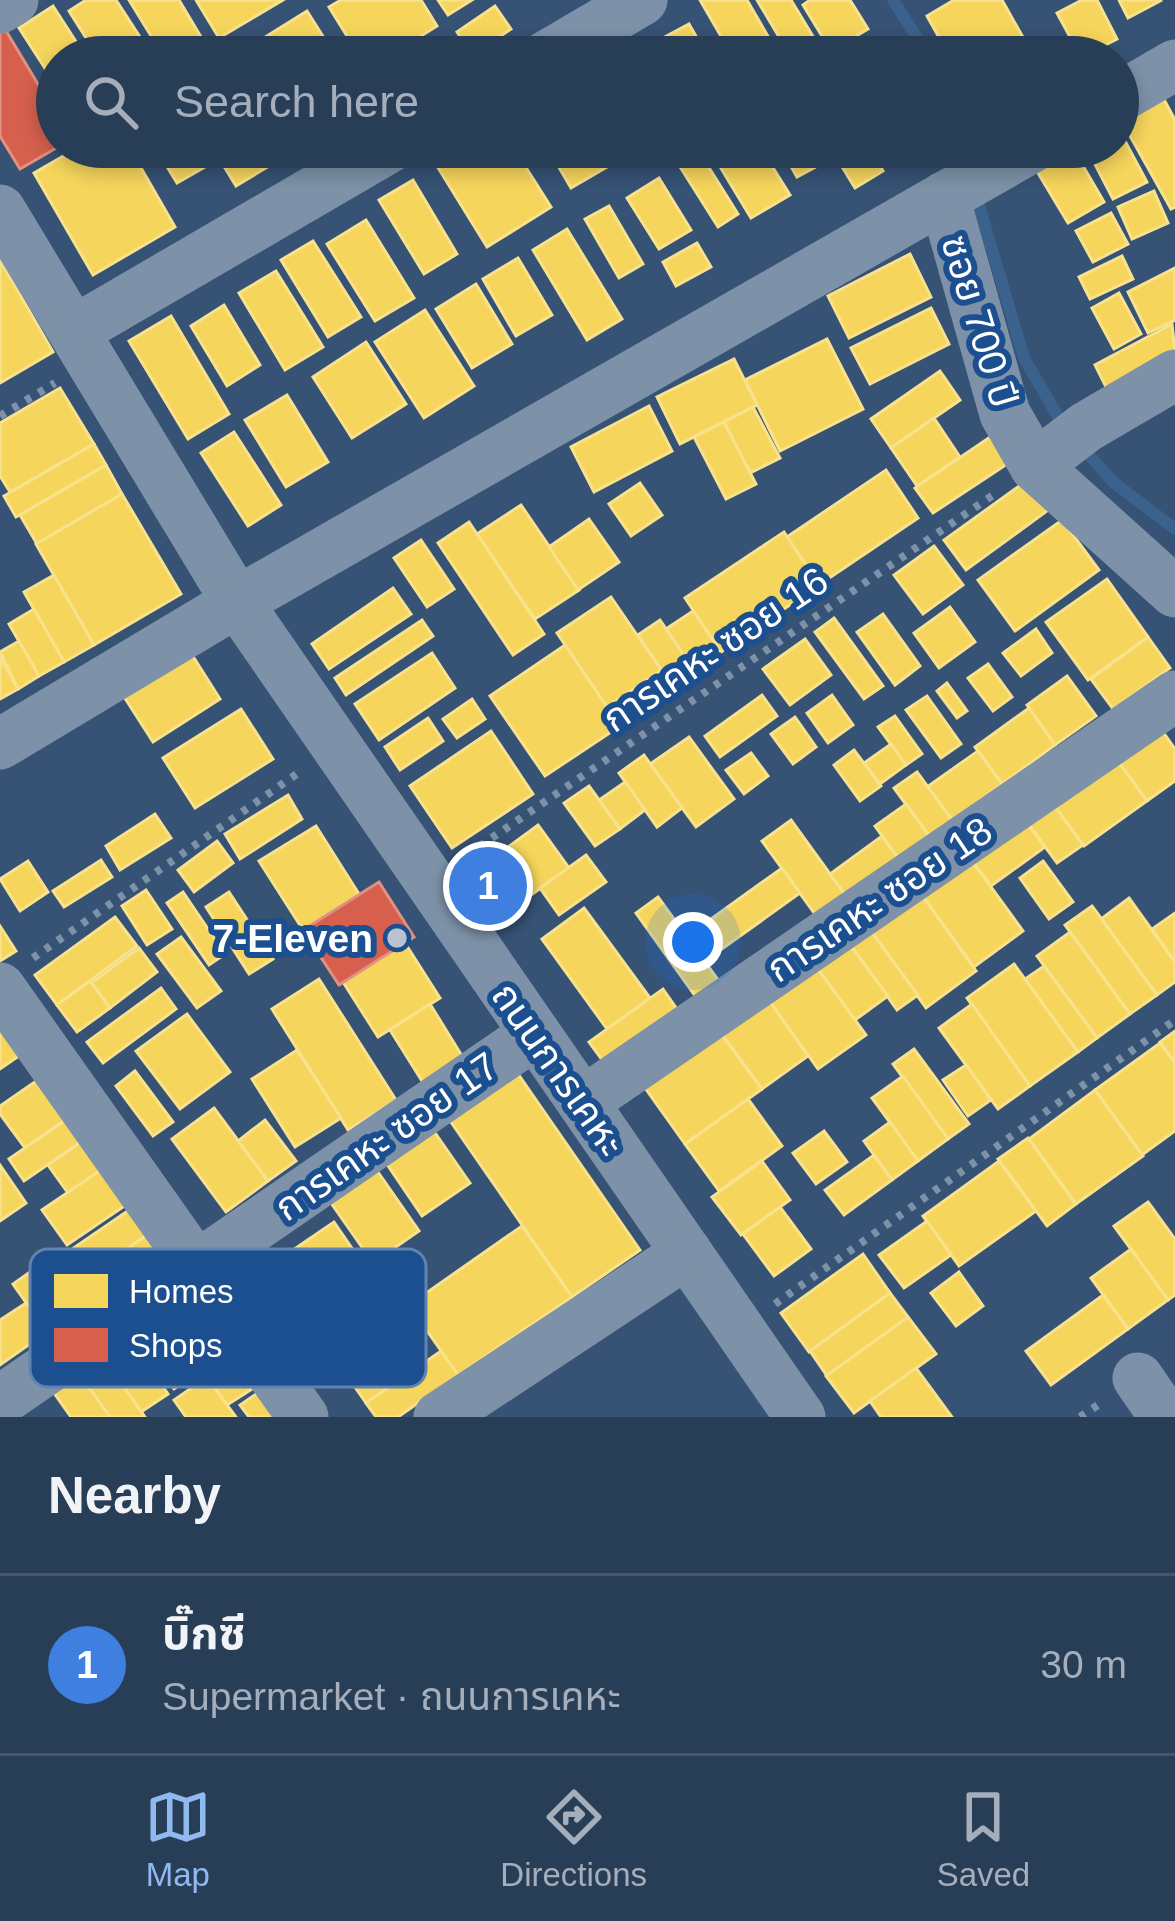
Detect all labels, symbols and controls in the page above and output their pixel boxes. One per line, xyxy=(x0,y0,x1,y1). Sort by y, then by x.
search box xyxy=(36,36,1139,168)
icon: search xyxy=(78,69,144,135)
text: Search here xyxy=(174,76,419,127)
street label: ซอย 700 ปี xyxy=(933,230,1026,412)
street label: การเคหะ ซอย 16 xyxy=(595,558,836,740)
street label: การเคหะ ซอย 18 xyxy=(759,808,1000,990)
pin: 1 xyxy=(449,841,527,931)
your location xyxy=(663,912,723,972)
place label: 7-Eleven xyxy=(213,917,373,960)
marker: 7-Eleven xyxy=(384,925,410,951)
street label: ถนนการเคหะ xyxy=(483,975,634,1164)
street label: การเคหะ ซอย 17 xyxy=(267,1044,506,1229)
legend xyxy=(30,1249,426,1387)
text: Homes xyxy=(129,1273,234,1310)
text: Shops xyxy=(129,1327,223,1364)
text: Nearby xyxy=(48,1467,221,1524)
text: บิ๊กซี xyxy=(162,1608,246,1659)
text: 1 xyxy=(76,1643,98,1686)
text: 30 m xyxy=(1040,1643,1127,1686)
text: Supermarket · ถนนการเคหะ xyxy=(162,1675,621,1718)
tab: Map xyxy=(145,1784,211,1894)
tab: Directions xyxy=(500,1784,647,1894)
tab: Saved xyxy=(937,1784,1030,1894)

